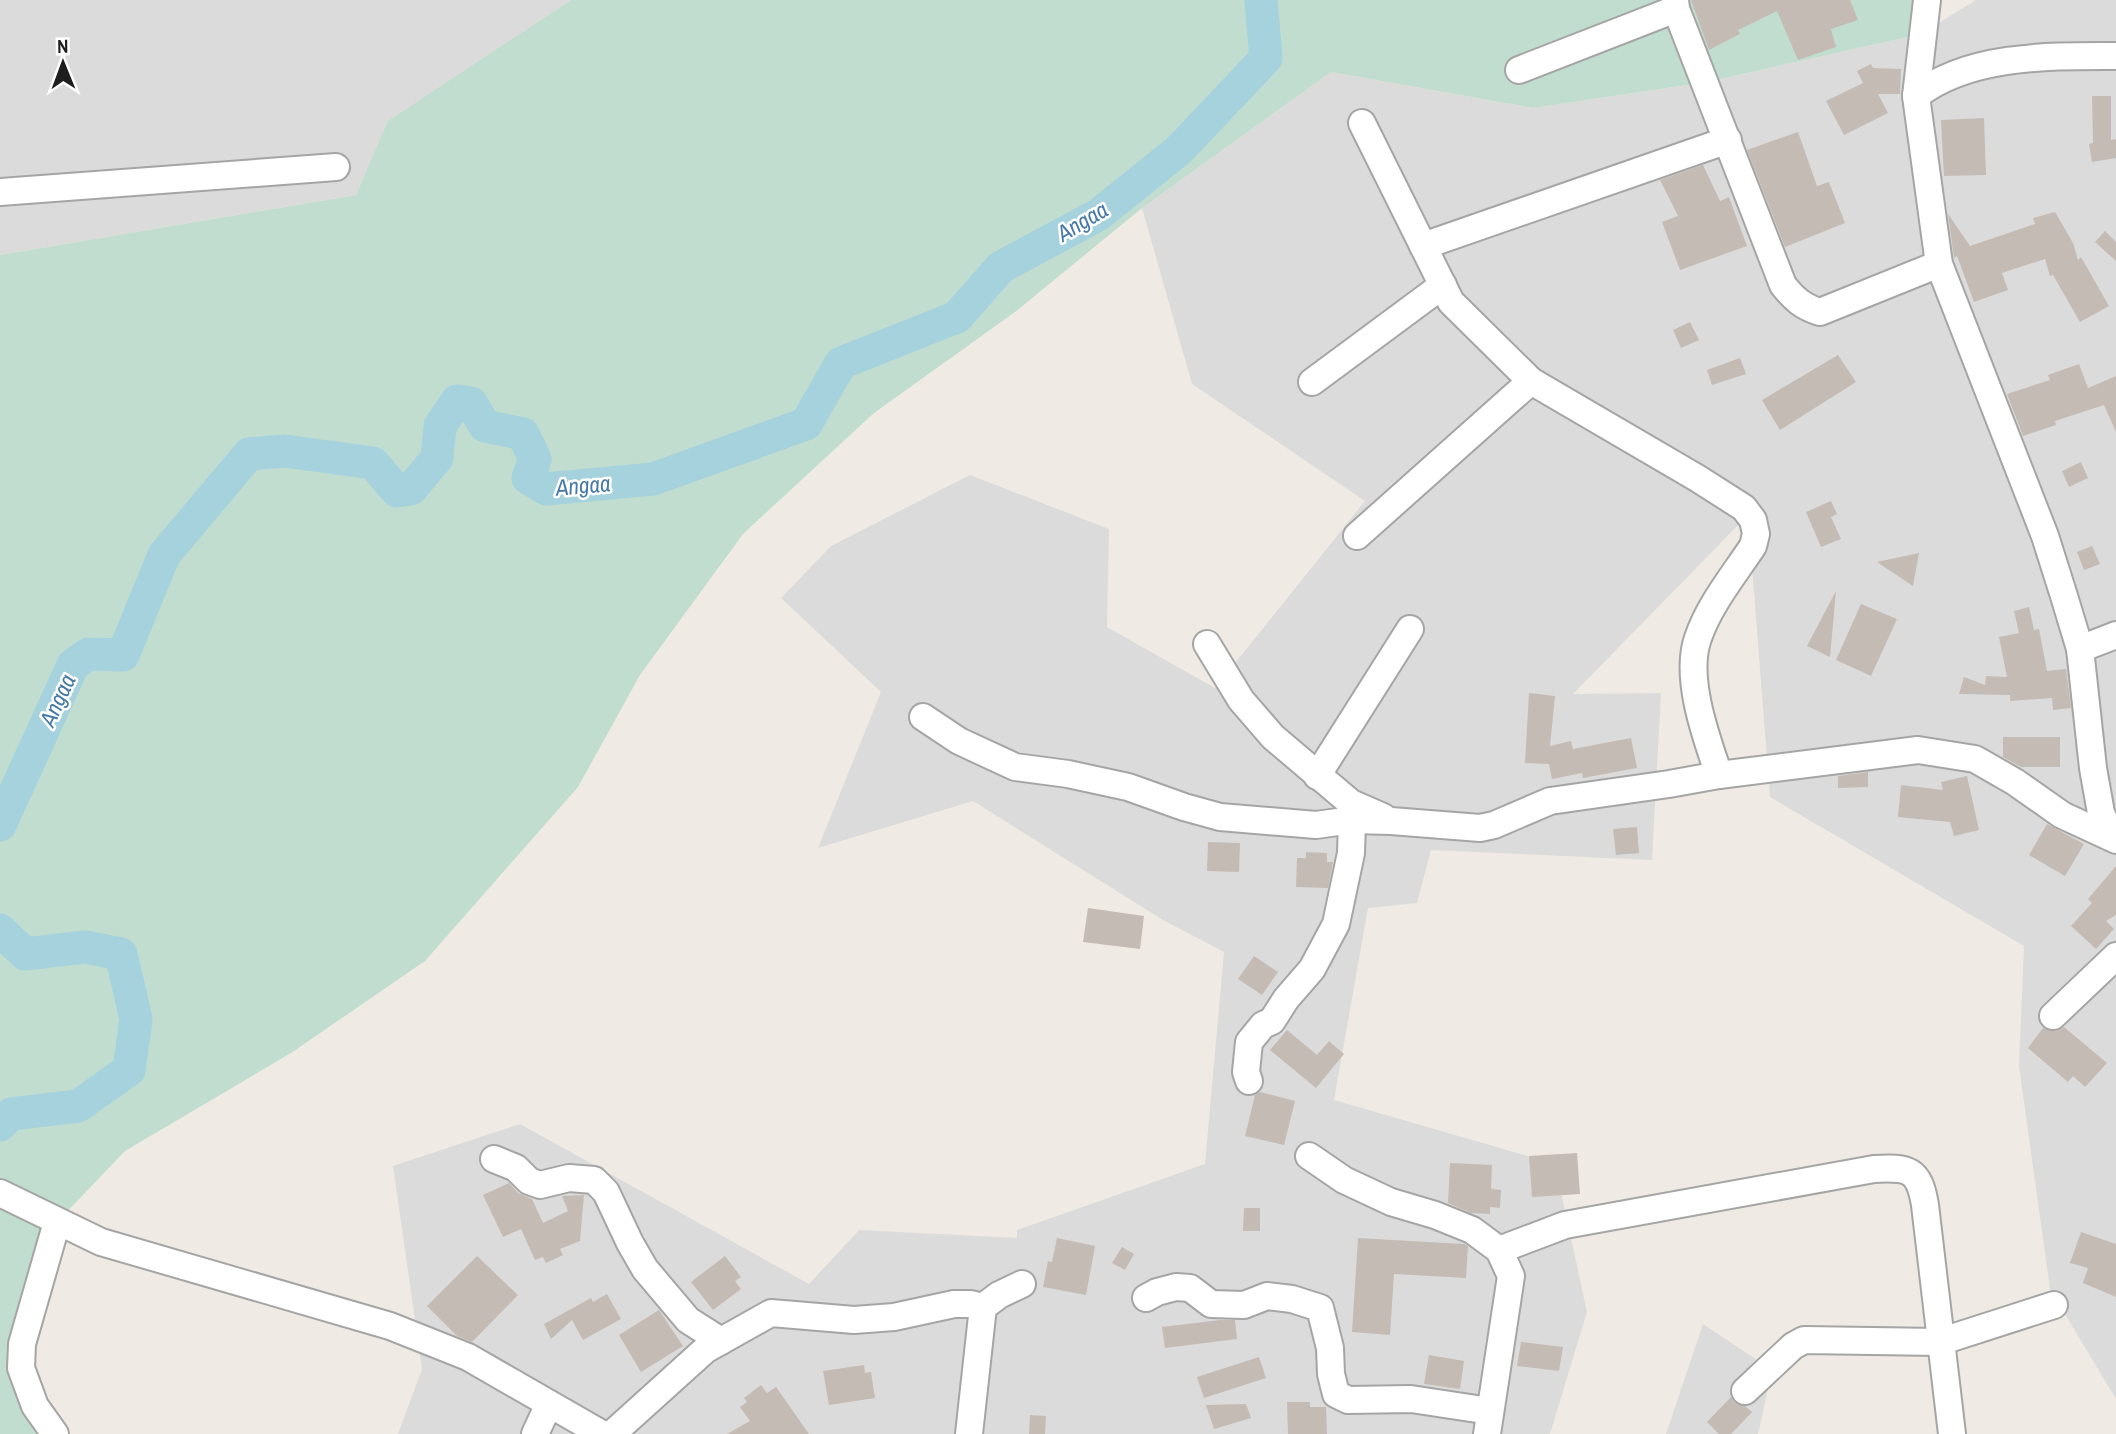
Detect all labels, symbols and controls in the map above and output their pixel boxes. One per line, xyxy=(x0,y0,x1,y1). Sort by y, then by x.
north arrow xyxy=(28,28,98,98)
text: N xyxy=(57,33,69,59)
water label: Angaa xyxy=(1050,194,1113,249)
water label: Angaa xyxy=(553,467,612,503)
water label: Angaa xyxy=(31,669,83,732)

